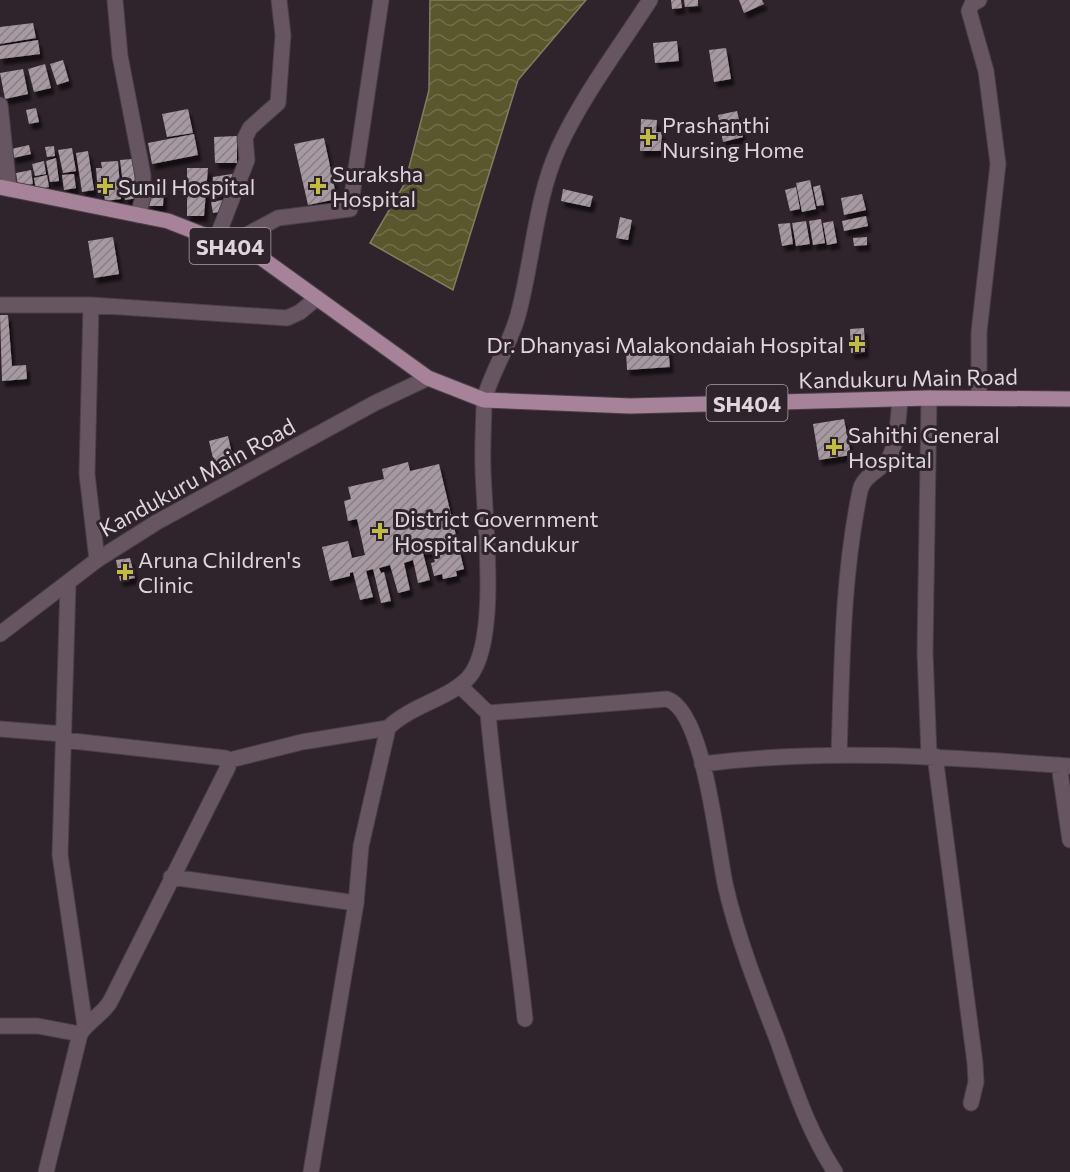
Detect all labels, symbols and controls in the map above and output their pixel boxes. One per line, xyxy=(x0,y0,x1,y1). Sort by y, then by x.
place label: Prashanthi Nursing Home xyxy=(662,111,804,163)
marker: Prashanthi Nursing Home xyxy=(639,128,657,146)
place label: Suraksha Hospital xyxy=(332,160,423,212)
place label: Sunil Hospital xyxy=(118,173,255,200)
marker: Sunil Hospital xyxy=(96,177,114,195)
marker: Suraksha Hospital xyxy=(309,177,327,195)
road number: SH404 xyxy=(190,228,270,264)
place label: Dr. Dhanyasi Malakondaiah Hospital xyxy=(486,331,844,358)
marker: Dr. Dhanyasi Malakondaiah Hospital xyxy=(848,335,866,353)
street label: Kandukuru Main Road xyxy=(798,363,1018,393)
road number: SH404 xyxy=(706,385,788,421)
street label: Kandukuru Main Road xyxy=(94,412,300,542)
place label: Sahithi General Hospital xyxy=(848,421,1000,473)
marker: Sahithi General Hospital xyxy=(825,438,843,456)
place label: District Government Hospital Kandukur xyxy=(394,505,599,557)
marker: District Government Hospital Kandukur xyxy=(371,522,389,540)
place label: Aruna Children's Clinic xyxy=(138,546,301,598)
marker: Aruna Children's Clinic xyxy=(116,563,134,581)

